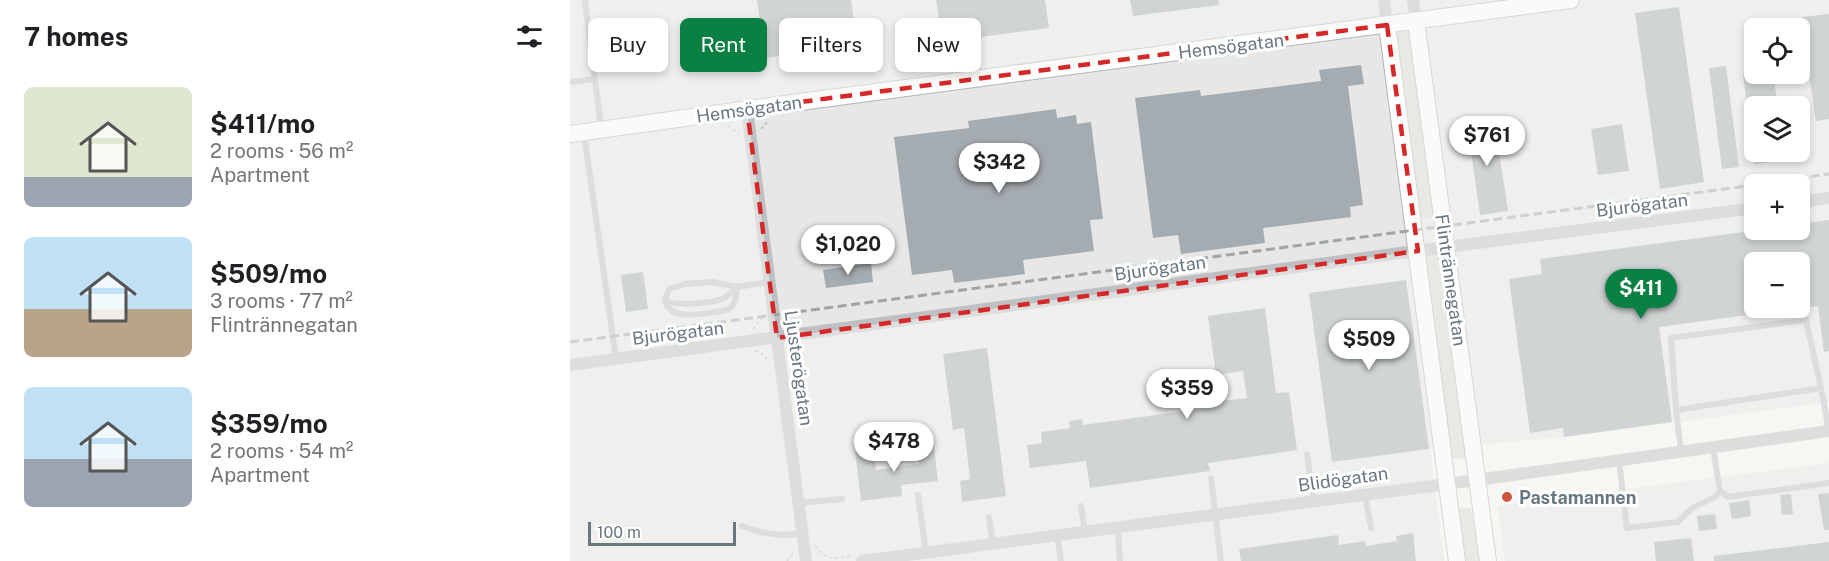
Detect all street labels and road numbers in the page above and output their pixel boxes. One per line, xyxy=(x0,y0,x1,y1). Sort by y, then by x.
street label: Hemsögatan xyxy=(1177,29,1285,63)
street label: Hemsögatan xyxy=(695,91,803,127)
street label: Bjurögatan xyxy=(1595,189,1689,221)
street label: Flintrännegatan xyxy=(1431,213,1471,347)
street label: Bjurögatan xyxy=(1113,251,1207,285)
street label: Ljusterögatan xyxy=(781,309,817,427)
street label: Bjurögatan xyxy=(631,317,725,349)
street label: Blidögatan xyxy=(1297,462,1389,496)

